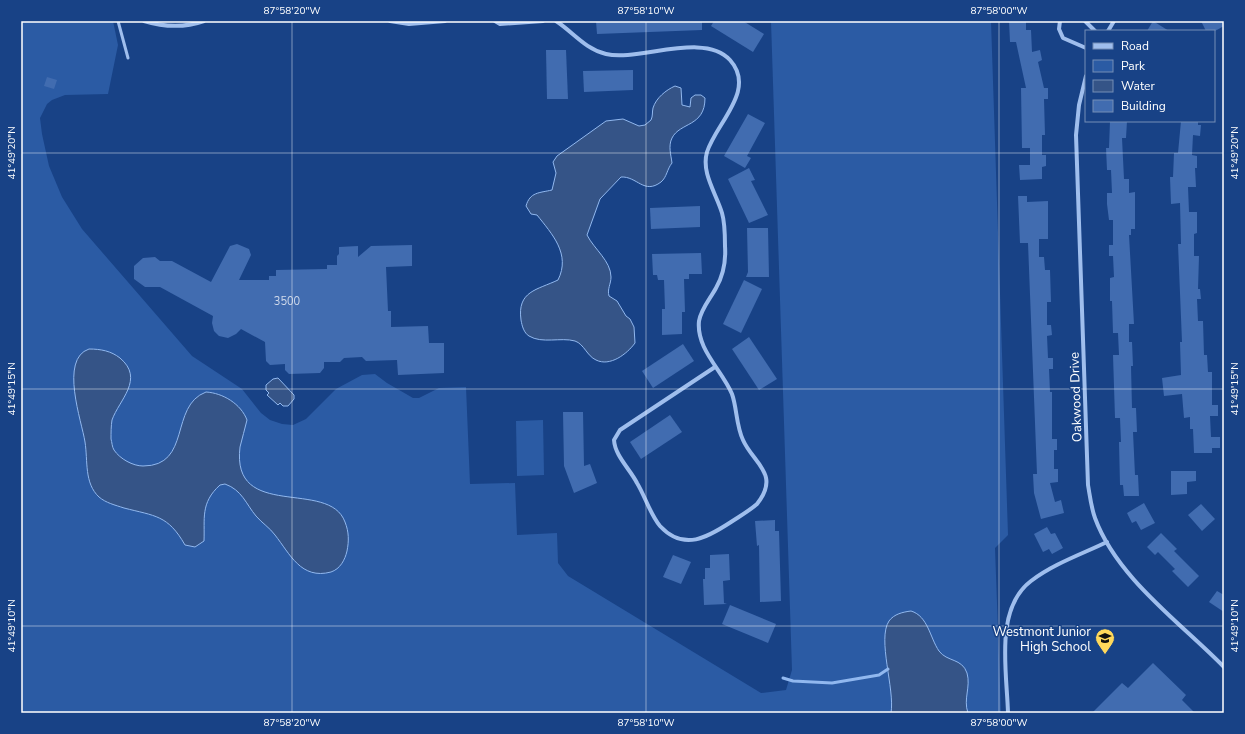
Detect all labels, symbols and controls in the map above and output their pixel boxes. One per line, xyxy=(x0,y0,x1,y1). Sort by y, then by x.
text: 87°58'20"W xyxy=(264,4,320,18)
text: 87°58'10"W xyxy=(618,4,674,18)
text: 87°58'00"W xyxy=(971,4,1027,18)
legend xyxy=(1085,30,1215,122)
text: Road xyxy=(1121,38,1149,54)
text: Park xyxy=(1121,58,1146,74)
text: Water xyxy=(1121,78,1155,94)
text: Building xyxy=(1121,98,1166,114)
text: 41°49'20"N xyxy=(5,126,19,180)
text: 41°49'20"N xyxy=(1228,126,1242,180)
house number: 3500 xyxy=(274,294,301,309)
street label: Oakwood Drive xyxy=(1065,352,1087,442)
text: 41°49'15"N xyxy=(5,362,19,416)
text: 41°49'15"N xyxy=(1228,362,1242,416)
text: 41°49'10"N xyxy=(5,599,19,653)
text: 41°49'10"N xyxy=(1228,599,1242,653)
place label: Westmont Junior High School xyxy=(992,623,1091,656)
school or university icon: Westmont Junior High School xyxy=(1094,627,1116,655)
text: 87°58'20"W xyxy=(264,716,320,730)
text: 87°58'10"W xyxy=(618,716,674,730)
text: 87°58'00"W xyxy=(971,716,1027,730)

